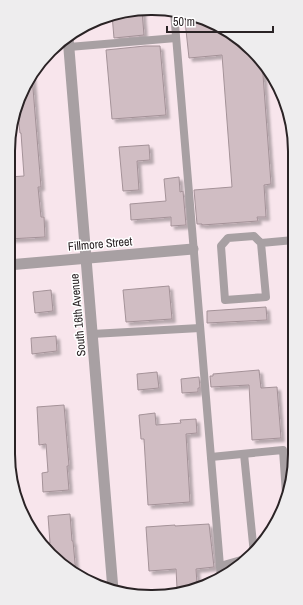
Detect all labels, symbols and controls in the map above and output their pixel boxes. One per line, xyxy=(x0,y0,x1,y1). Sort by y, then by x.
scale bar xyxy=(167,8,273,34)
text: 50 m xyxy=(173,14,195,30)
street label: Fillmore Street xyxy=(67,233,133,255)
street label: South 16th Avenue xyxy=(66,273,90,357)

